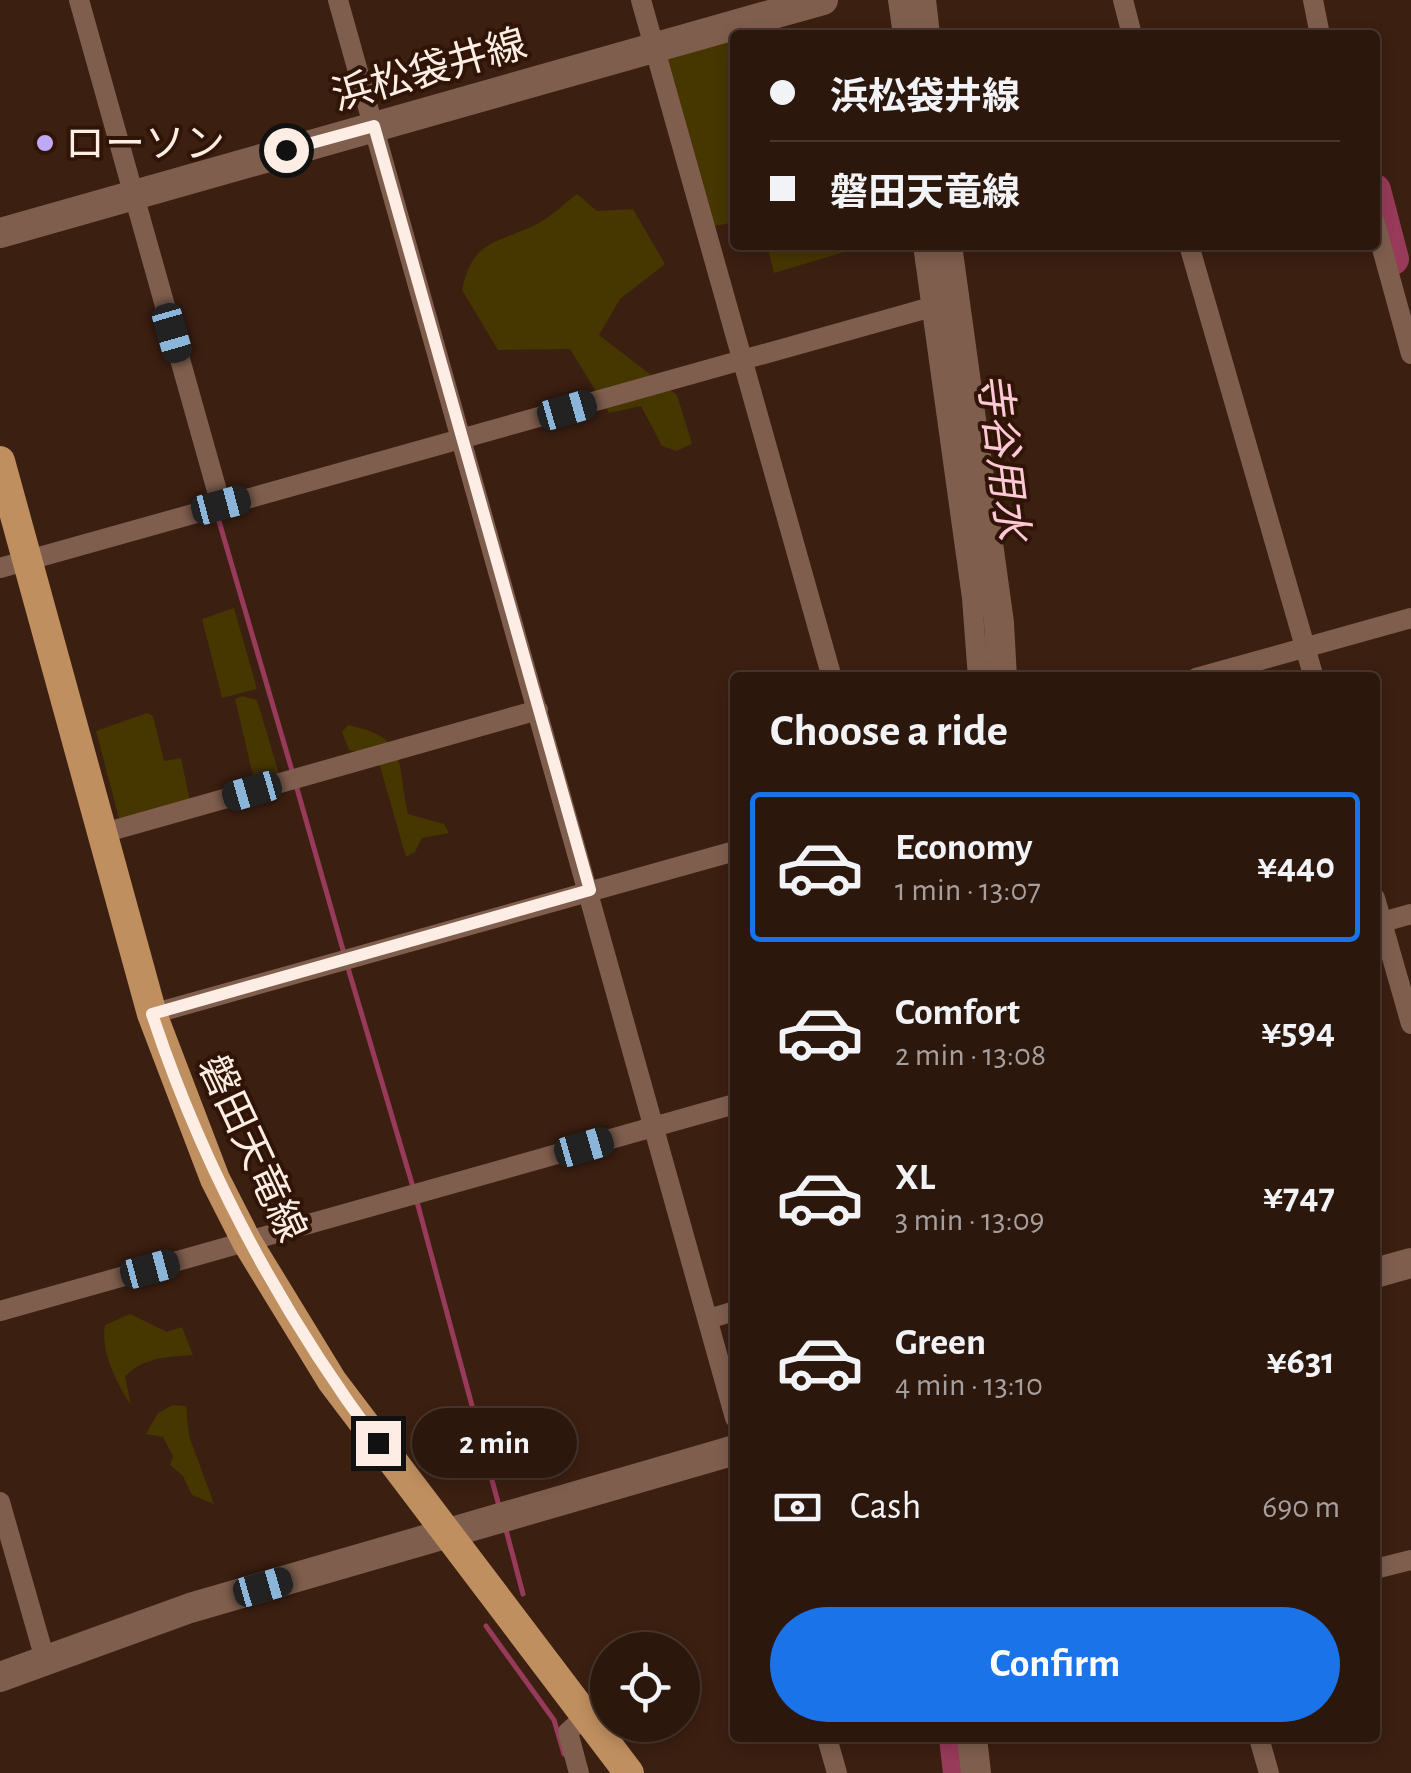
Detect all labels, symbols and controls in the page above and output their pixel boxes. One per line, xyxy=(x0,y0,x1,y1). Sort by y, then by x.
street label: 浜松袋井線 xyxy=(327,22,531,118)
text: 浜松袋井線 xyxy=(830,79,1020,117)
place label: ローソン xyxy=(65,125,225,165)
route start xyxy=(264,128,309,173)
marker: ローソン xyxy=(34,132,56,154)
text: 磐田天竜線 xyxy=(830,175,1020,213)
car xyxy=(149,300,195,366)
water label: 寺谷用水 xyxy=(971,370,1036,546)
car xyxy=(534,387,600,433)
car xyxy=(188,483,254,527)
text: Choose a ride xyxy=(770,709,1008,754)
car xyxy=(219,768,285,814)
icon: car xyxy=(775,822,865,912)
text: Economy xyxy=(895,829,1033,867)
text: ¥440 xyxy=(1257,848,1335,886)
text: 1 min · 13:07 xyxy=(895,874,1041,906)
icon: car xyxy=(775,987,865,1077)
text: Comfort xyxy=(895,994,1020,1032)
text: ¥594 xyxy=(1261,1013,1335,1051)
text: 2 min · 13:08 xyxy=(895,1039,1046,1071)
street label: 磐田天竜線 xyxy=(191,1049,313,1248)
car xyxy=(551,1124,617,1170)
icon: car xyxy=(775,1152,865,1242)
text: XL xyxy=(895,1159,935,1197)
text: ¥747 xyxy=(1263,1178,1335,1216)
text: 3 min · 13:09 xyxy=(895,1204,1045,1236)
car xyxy=(117,1247,183,1291)
icon: car xyxy=(775,1317,865,1407)
text: Green xyxy=(895,1324,986,1362)
text: ¥631 xyxy=(1267,1343,1335,1381)
text: 4 min · 13:10 xyxy=(895,1369,1043,1401)
callout: 2 min xyxy=(413,1408,578,1478)
route end xyxy=(356,1421,401,1466)
text: 2 min xyxy=(459,1427,530,1459)
icon: cash xyxy=(770,1480,825,1535)
text: Cash xyxy=(850,1488,921,1526)
text: 690 m xyxy=(1262,1491,1340,1523)
car xyxy=(230,1564,296,1610)
button: Confirm xyxy=(770,1607,1340,1722)
map controls xyxy=(590,1632,700,1742)
button: locate xyxy=(590,1632,700,1742)

